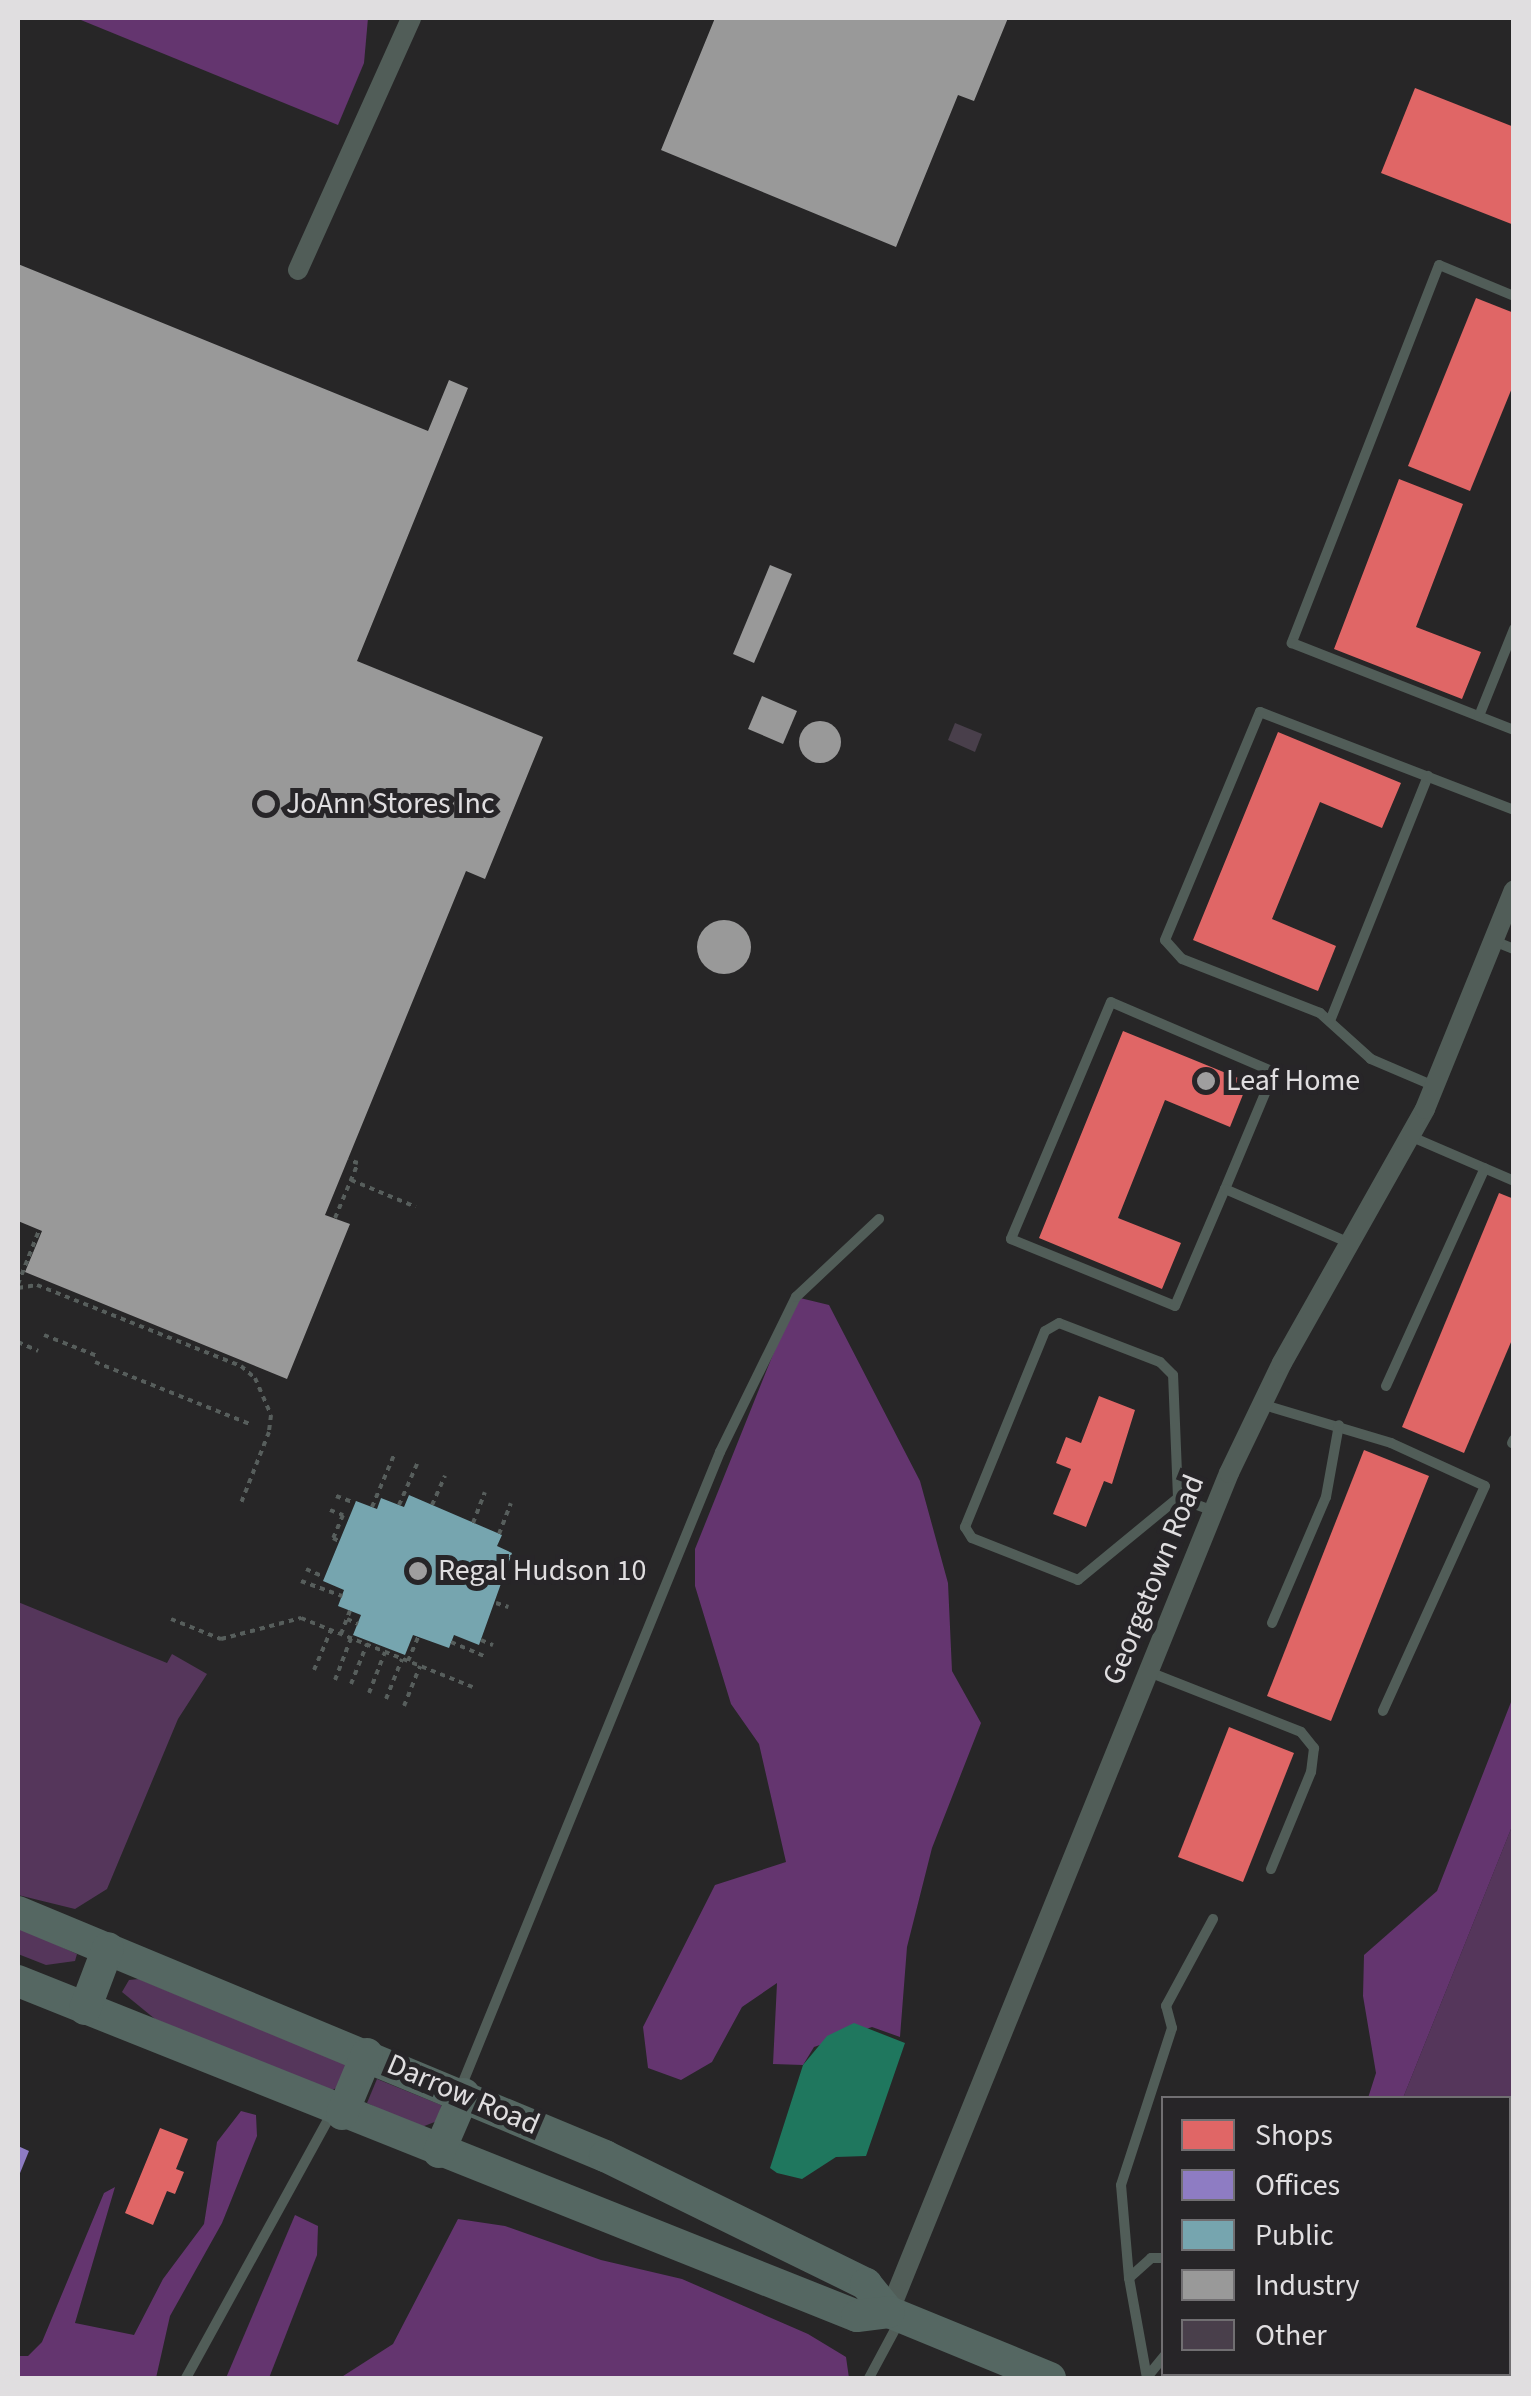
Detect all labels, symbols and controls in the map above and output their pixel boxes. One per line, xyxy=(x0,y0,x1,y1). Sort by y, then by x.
place label: JoAnn Stores Inc xyxy=(286,786,495,822)
marker: JoAnn Stores Inc xyxy=(255,793,277,815)
place label: Leaf Home xyxy=(1226,1063,1360,1099)
marker: Leaf Home xyxy=(1195,1070,1217,1092)
street label: Georgetown Road xyxy=(1095,1470,1213,1690)
place label: Regal Hudson 10 xyxy=(438,1553,646,1589)
marker: Regal Hudson 10 xyxy=(407,1560,429,1582)
street label: Darrow Road xyxy=(381,2047,545,2143)
legend xyxy=(1161,2096,1511,2376)
text: Shops xyxy=(1255,2114,1333,2157)
text: Offices xyxy=(1255,2164,1340,2207)
text: Public xyxy=(1255,2214,1334,2257)
text: Industry xyxy=(1255,2264,1360,2307)
text: Other xyxy=(1255,2314,1327,2357)

